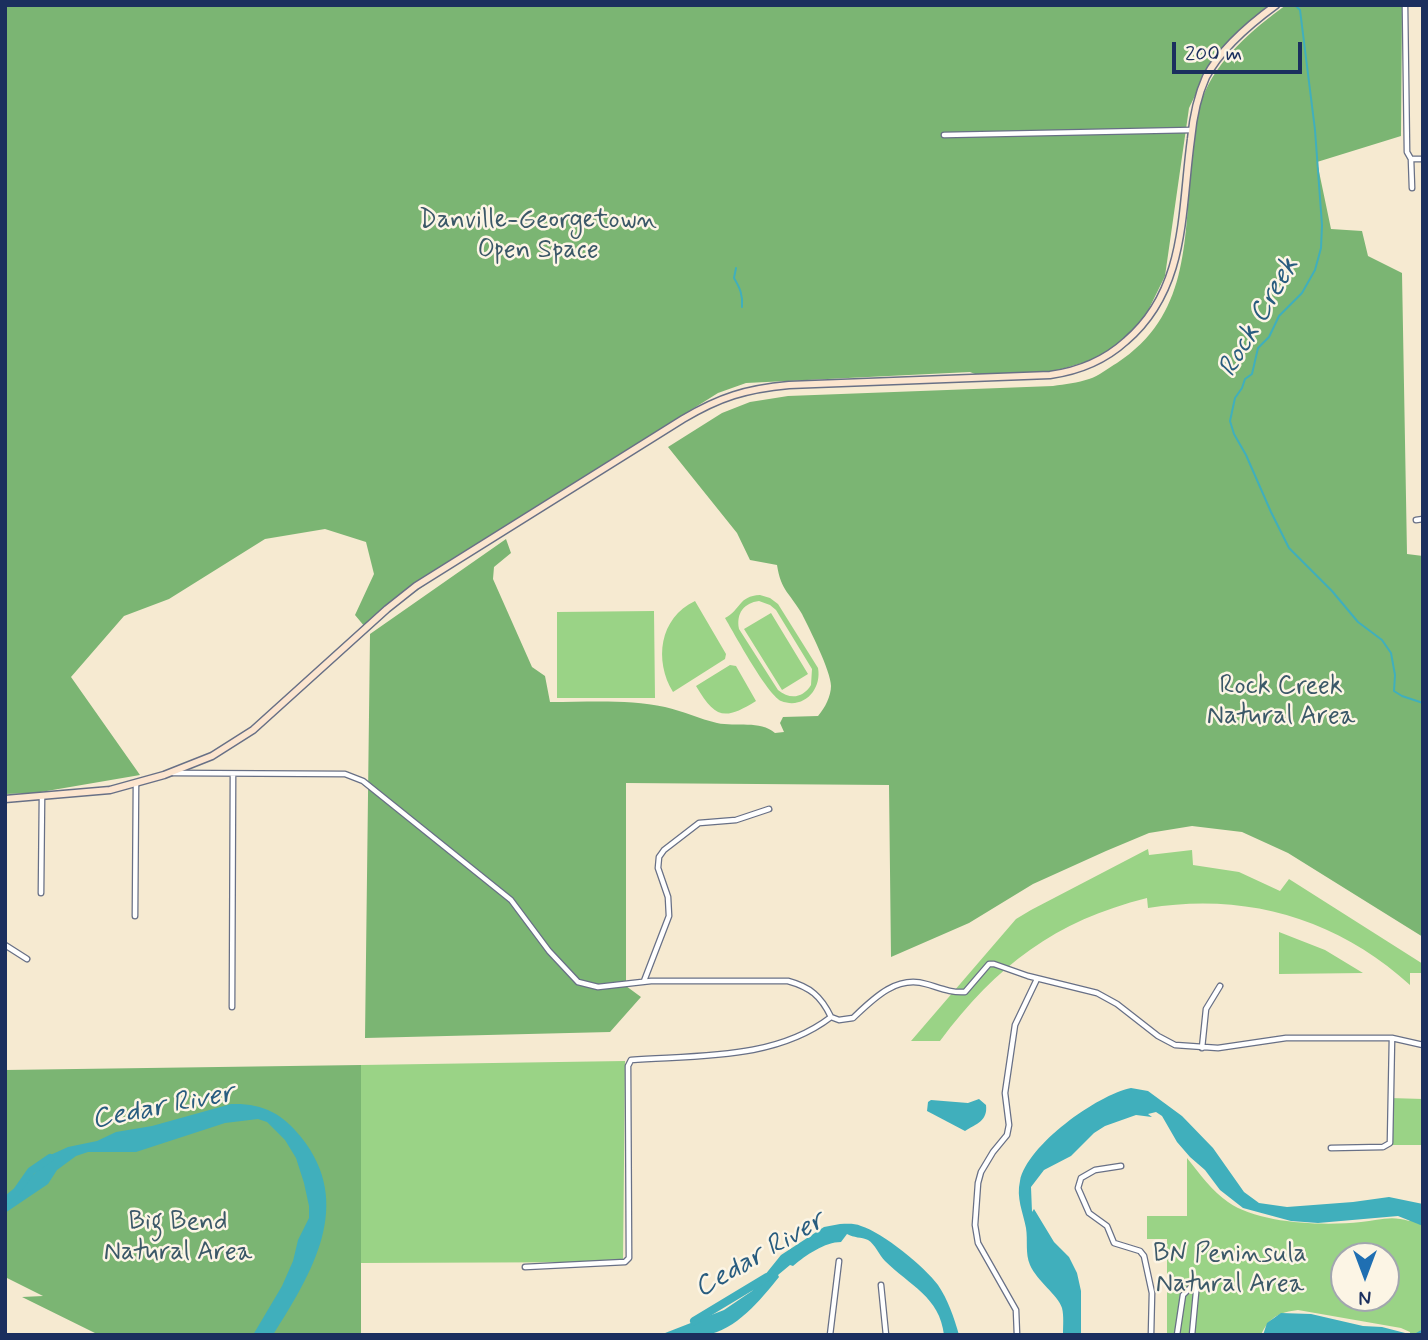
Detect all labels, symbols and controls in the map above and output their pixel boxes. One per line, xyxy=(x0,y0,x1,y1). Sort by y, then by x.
scale bar xyxy=(1176,28,1306,72)
text: 200 m xyxy=(1185,40,1242,68)
park label: Danville-Georgetown Open Space xyxy=(419,206,657,268)
water label: Rock Creek xyxy=(1212,252,1308,384)
park label: Rock Creek Natural Area xyxy=(1207,672,1355,734)
water label: Cedar River xyxy=(89,1078,237,1138)
water label: Cedar River xyxy=(689,1205,831,1307)
park label: Big Bend Natural Area xyxy=(104,1208,252,1270)
park label: BN Peninsula Natural Area xyxy=(1153,1240,1307,1302)
north arrow xyxy=(1330,1242,1400,1312)
text: N xyxy=(1359,1284,1371,1309)

